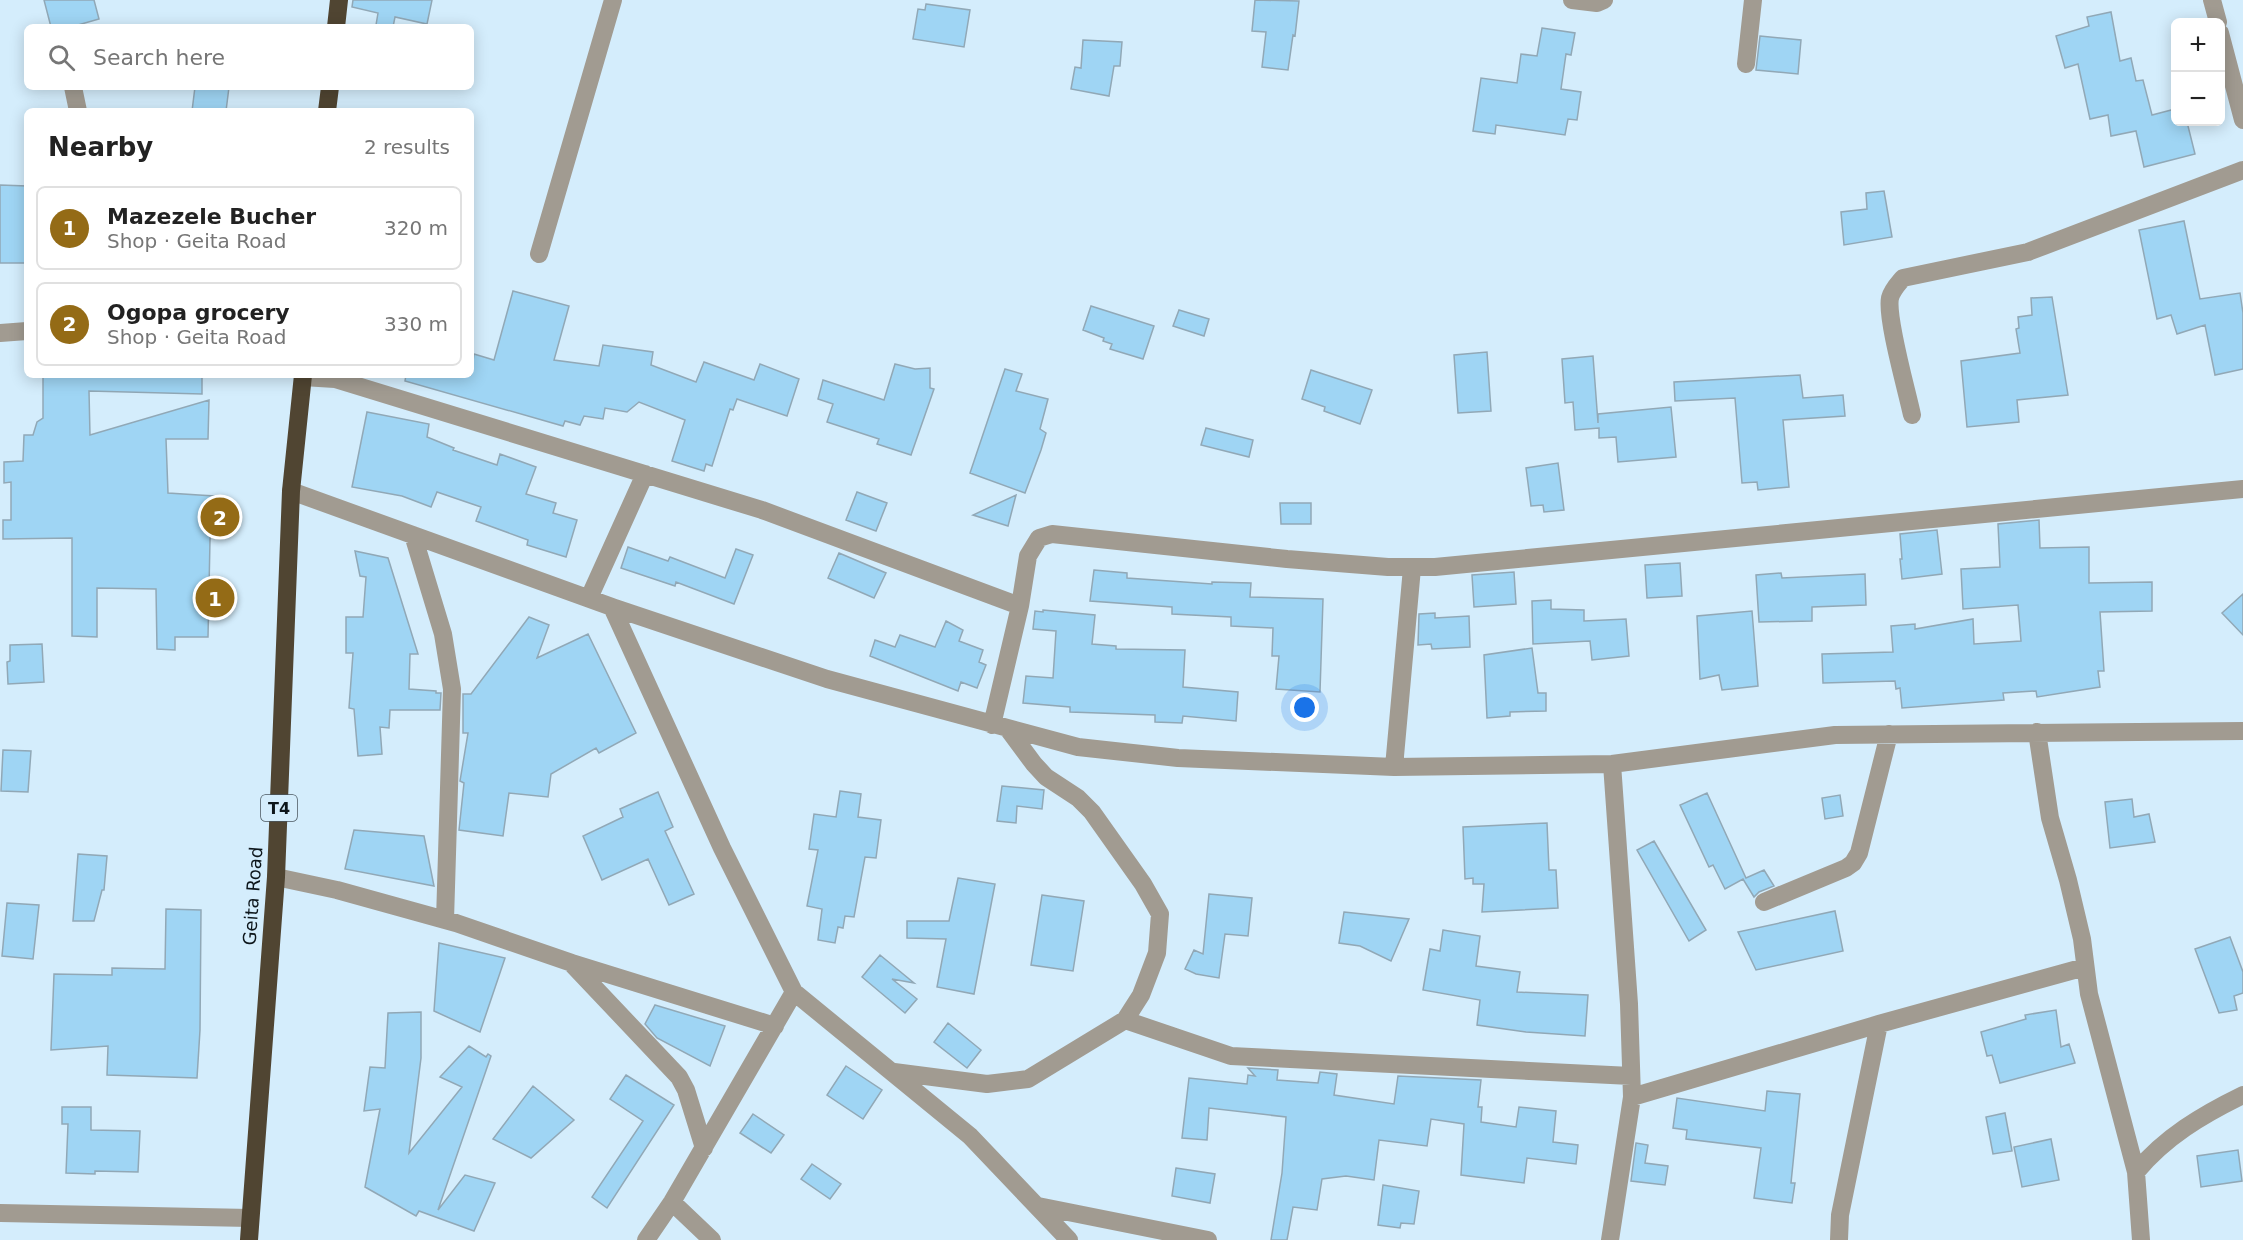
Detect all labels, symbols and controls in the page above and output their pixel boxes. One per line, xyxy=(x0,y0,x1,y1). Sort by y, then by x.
map controls xyxy=(2171,18,2225,126)
button: + xyxy=(2171,18,2225,72)
search box xyxy=(24,24,474,90)
icon: search xyxy=(45,41,78,74)
text: Search here xyxy=(93,45,225,70)
button: − xyxy=(2171,72,2225,126)
text: Nearby xyxy=(48,132,153,162)
text: 2 results xyxy=(364,135,450,159)
text: Mazezele Bucher xyxy=(107,204,316,229)
text: 1 xyxy=(63,216,76,240)
text: 320 m xyxy=(384,216,448,240)
text: Shop · Geita Road xyxy=(107,229,286,253)
text: Ogopa grocery xyxy=(107,300,290,325)
text: 2 xyxy=(63,312,76,336)
text: 330 m xyxy=(384,312,448,336)
text: Shop · Geita Road xyxy=(107,325,286,349)
pin: 2 xyxy=(200,494,240,540)
pin: 1 xyxy=(196,576,234,620)
your location xyxy=(1290,693,1319,722)
road number: T4 xyxy=(261,795,297,821)
street label: Geita Road xyxy=(239,846,266,946)

